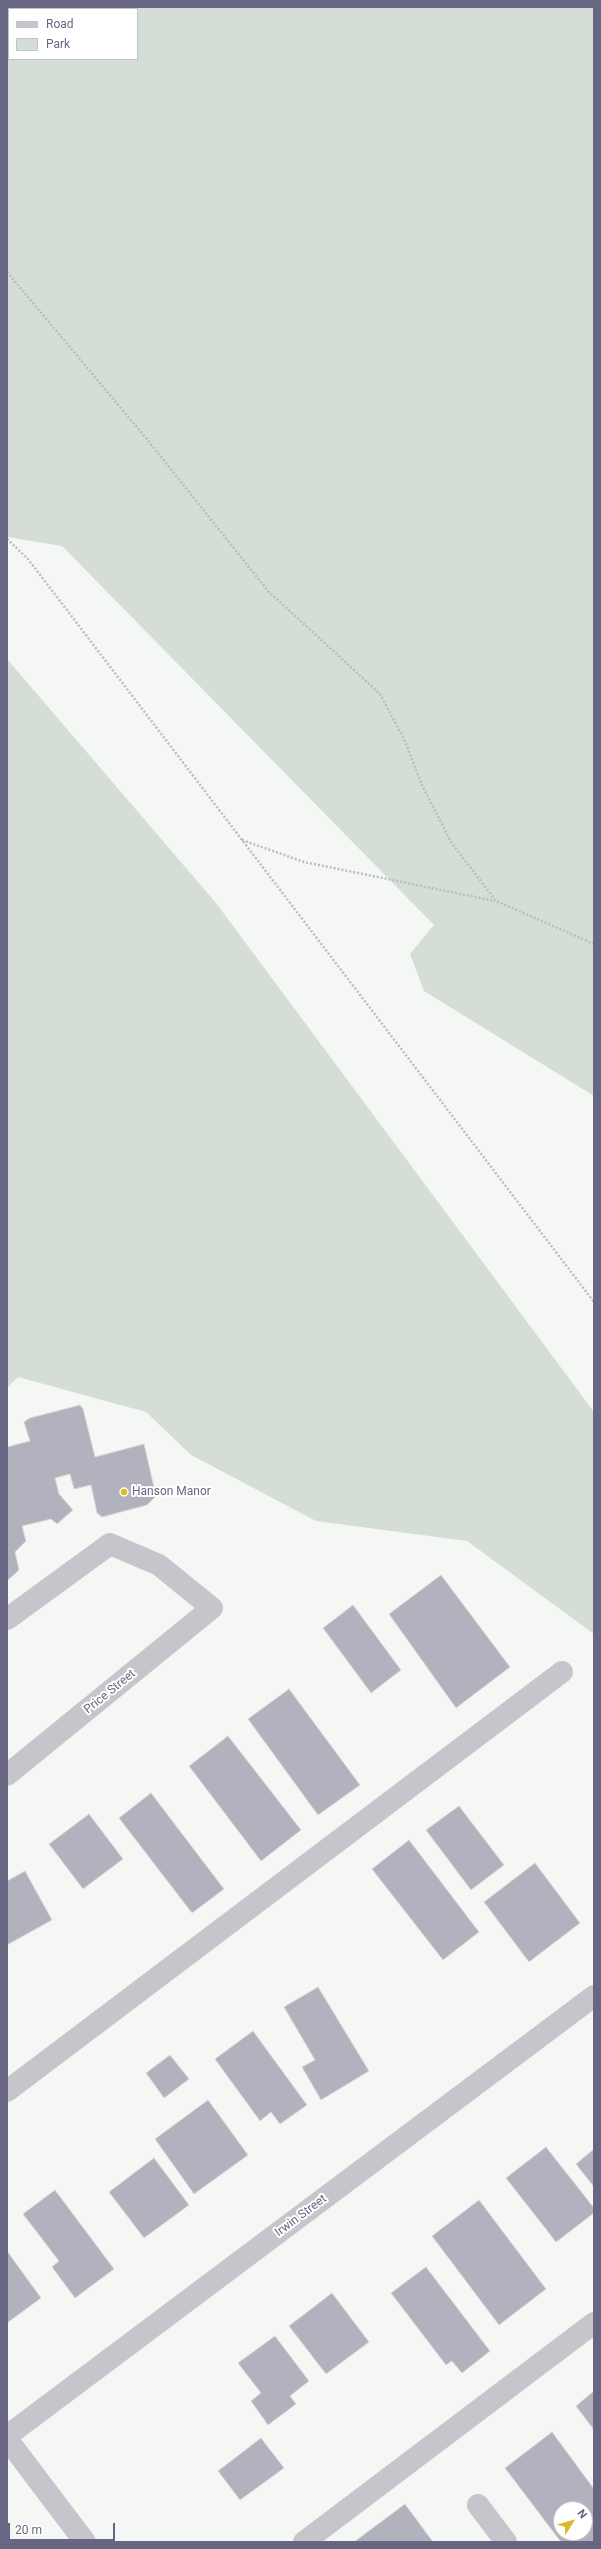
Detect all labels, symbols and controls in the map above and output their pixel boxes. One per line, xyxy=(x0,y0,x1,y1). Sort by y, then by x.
legend xyxy=(8,8,138,60)
text: Road xyxy=(46,17,74,31)
text: Park xyxy=(46,37,70,51)
place label: Hanson Manor xyxy=(132,1485,211,1499)
marker: Hanson Manor xyxy=(119,1487,129,1497)
street label: Price Street xyxy=(81,1667,139,1717)
street label: Irwin Street xyxy=(272,2192,330,2240)
north arrow xyxy=(553,2501,593,2541)
text: N xyxy=(575,2507,590,2521)
scale bar xyxy=(10,2515,117,2541)
text: 20 m xyxy=(15,2523,42,2537)

